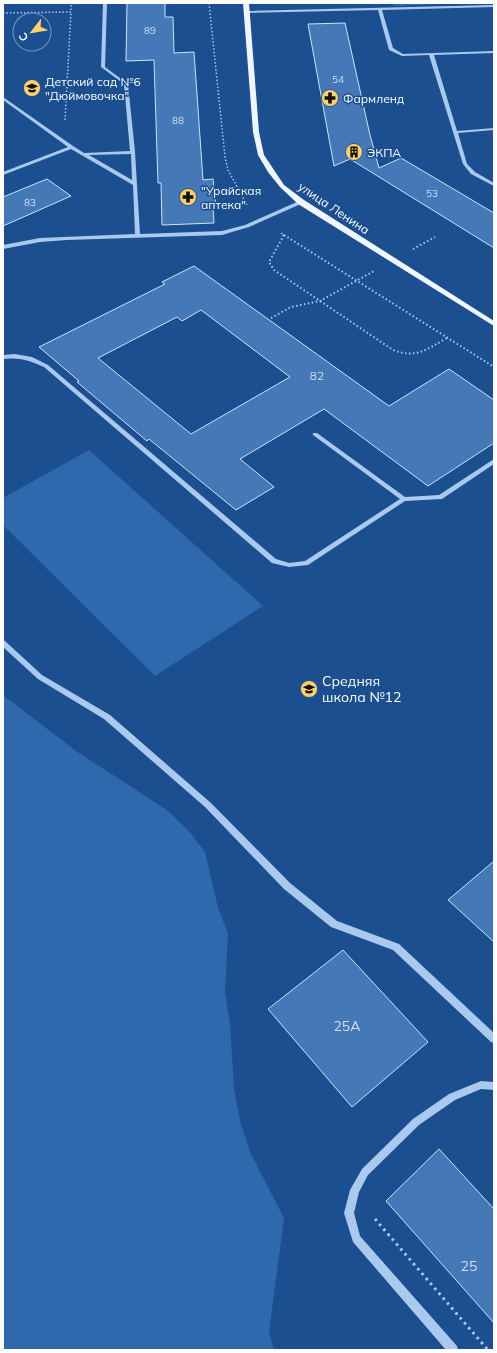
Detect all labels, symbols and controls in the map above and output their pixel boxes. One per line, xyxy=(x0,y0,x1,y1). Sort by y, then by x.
north arrow xyxy=(12,12,52,52)
house number: 89 xyxy=(144,24,156,37)
text: С xyxy=(15,30,31,44)
house number: 54 xyxy=(332,73,344,86)
place label: Детский сад №6 "Дюймовочка" xyxy=(45,74,141,103)
school or university icon: Детский сад №6 "Дюймовочка" xyxy=(22,78,42,98)
pharmacy icon: Фармленд xyxy=(320,88,340,108)
place label: Фармленд xyxy=(343,91,404,106)
house number: 88 xyxy=(172,114,184,127)
building icon: ЭКПА xyxy=(344,142,364,162)
place label: ЭКПА xyxy=(367,145,401,160)
street label: улица Ленина xyxy=(296,179,372,237)
place label: "Урайская аптека" xyxy=(201,183,261,212)
pharmacy icon: "Урайская аптека" xyxy=(178,187,198,207)
house number: 53 xyxy=(426,187,438,200)
house number: 83 xyxy=(24,196,36,209)
house number: 82 xyxy=(310,368,324,383)
place label: Средняя школа №12 xyxy=(322,672,401,706)
school or university icon: Средняя школа №12 xyxy=(299,679,319,699)
house number: 25А xyxy=(333,1017,361,1035)
house number: 25 xyxy=(461,1257,477,1275)

